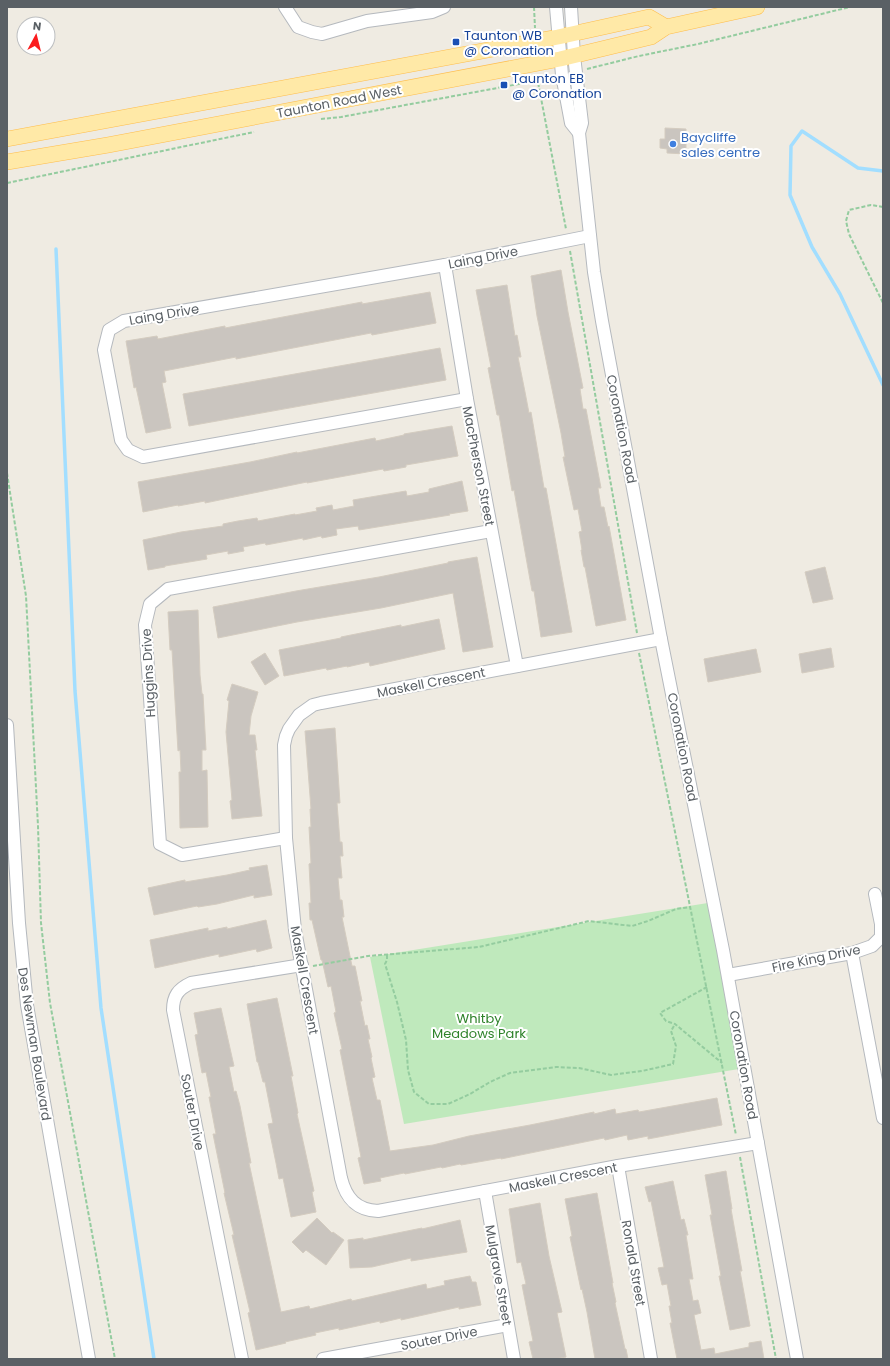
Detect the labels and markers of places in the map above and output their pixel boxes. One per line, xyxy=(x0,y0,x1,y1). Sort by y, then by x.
place label: Taunton WB @ Coronation xyxy=(464,26,554,60)
marker: Taunton WB @ Coronation xyxy=(451,37,461,47)
place label: Taunton EB @ Coronation xyxy=(512,69,602,103)
marker: Taunton EB @ Coronation xyxy=(499,80,509,90)
place label: Baycliffe sales centre xyxy=(681,128,760,162)
marker: Baycliffe sales centre xyxy=(668,139,678,149)

